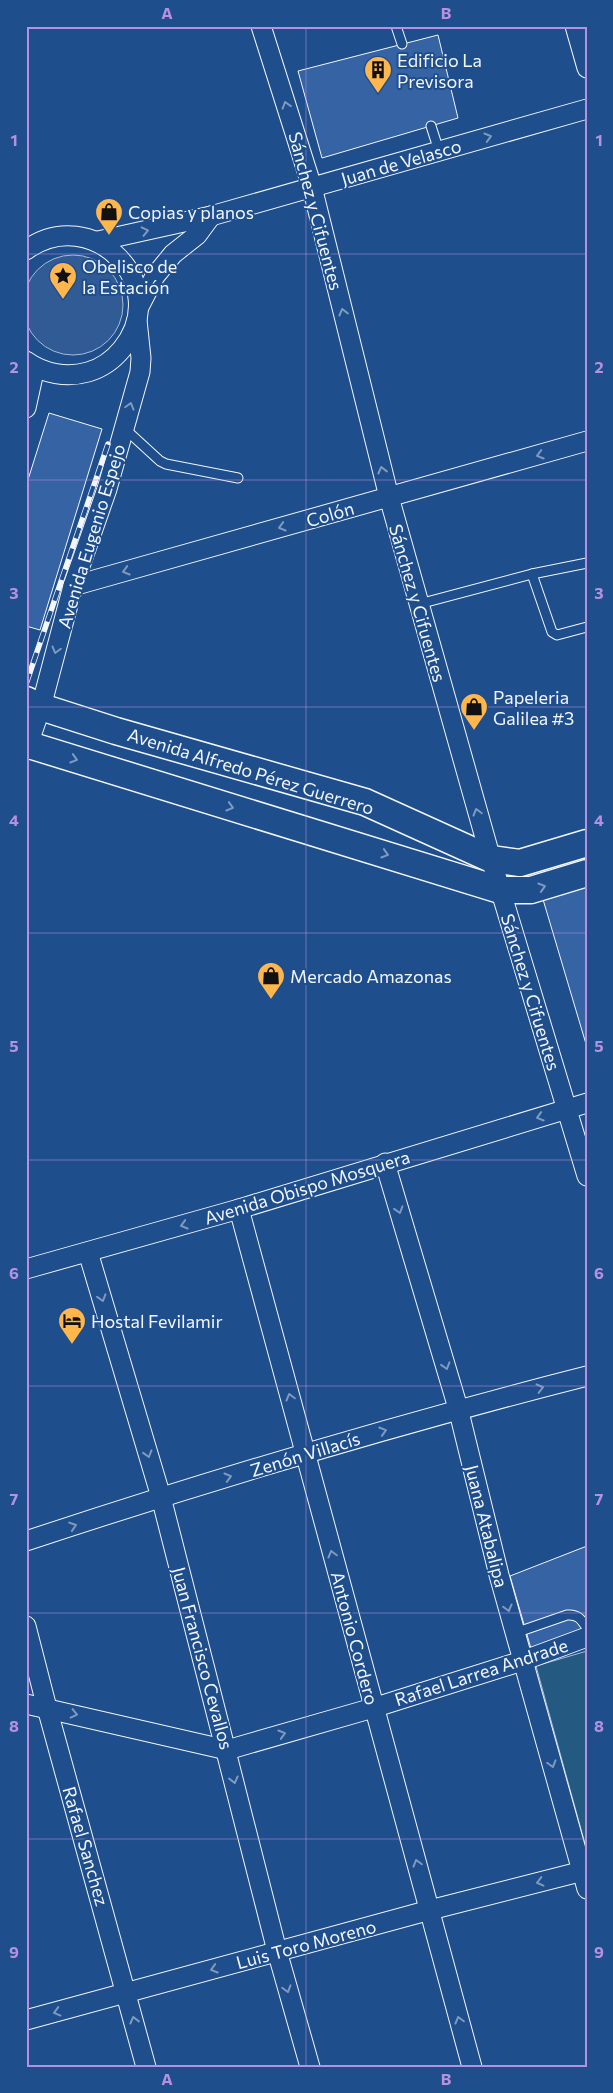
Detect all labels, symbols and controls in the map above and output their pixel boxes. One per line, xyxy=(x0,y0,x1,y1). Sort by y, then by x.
text: A xyxy=(161,3,173,22)
text: B xyxy=(441,3,452,22)
place label: Edificio La Previsora xyxy=(397,49,482,92)
building icon: Edificio La Previsora xyxy=(363,55,393,94)
one-way arrow xyxy=(282,102,292,110)
street label: Sánchez y Cifuentes xyxy=(284,129,348,293)
text: 1 xyxy=(10,130,18,149)
text: 1 xyxy=(595,130,603,149)
one-way arrow xyxy=(483,133,491,143)
street label: Juan de Velasco xyxy=(338,134,464,190)
shop icon: Copias y planos xyxy=(94,197,124,236)
place label: Copias y planos xyxy=(128,201,254,223)
one-way arrow xyxy=(141,226,150,236)
place label: Obelisco de la Estación xyxy=(82,255,177,298)
place icon: Obelisco de la Estación xyxy=(48,261,78,300)
one-way arrow xyxy=(338,308,349,317)
text: 2 xyxy=(9,357,19,376)
text: 2 xyxy=(594,357,604,376)
one-way arrow xyxy=(124,402,135,411)
street label: Avenida Eugenio Espejo xyxy=(52,441,130,631)
one-way arrow xyxy=(536,449,544,459)
one-way arrow xyxy=(377,466,388,475)
street label: Colón xyxy=(304,497,356,531)
one-way arrow xyxy=(278,521,287,532)
street label: Sánchez y Cifuentes xyxy=(385,522,451,684)
one-way arrow xyxy=(121,565,130,576)
text: 3 xyxy=(9,583,19,602)
text: 3 xyxy=(594,583,604,602)
one-way arrow xyxy=(51,646,62,655)
place label: Papeleria Galilea #3 xyxy=(493,686,574,729)
shop icon: Papeleria Galilea #3 xyxy=(459,692,489,731)
street label: Avenida Alfredo Pérez Guerrero xyxy=(125,723,377,819)
one-way arrow xyxy=(70,753,78,763)
one-way arrow xyxy=(225,801,233,811)
one-way arrow xyxy=(473,809,483,817)
text: 4 xyxy=(9,810,19,829)
text: 4 xyxy=(594,810,604,829)
one-way arrow xyxy=(380,849,389,859)
one-way arrow xyxy=(537,882,545,892)
street label: Sánchez y Cifuentes xyxy=(497,911,565,1073)
shop icon: Mercado Amazonas xyxy=(256,961,286,1000)
place label: Mercado Amazonas xyxy=(290,965,452,987)
text: 5 xyxy=(9,1036,19,1055)
text: 5 xyxy=(594,1036,604,1055)
one-way arrow xyxy=(536,1111,545,1121)
street label: Avenida Obispo Mosquera xyxy=(202,1145,412,1229)
one-way arrow xyxy=(394,1205,404,1213)
one-way arrow xyxy=(180,1219,188,1229)
text: 6 xyxy=(9,1263,19,1282)
text: 6 xyxy=(594,1263,604,1282)
one-way arrow xyxy=(96,1294,106,1302)
hotel icon: Hostal Fevilamir xyxy=(57,1306,87,1345)
place label: Hostal Fevilamir xyxy=(91,1310,223,1332)
one-way arrow xyxy=(440,1361,450,1369)
one-way arrow xyxy=(535,1383,543,1393)
one-way arrow xyxy=(286,1394,296,1402)
street label: Zenón Villacís xyxy=(247,1427,363,1481)
one-way arrow xyxy=(379,1427,387,1437)
one-way arrow xyxy=(143,1449,153,1458)
street label: Juana Atabalipa xyxy=(461,1462,513,1590)
one-way arrow xyxy=(223,1473,231,1483)
text: 7 xyxy=(10,1489,19,1508)
text: 7 xyxy=(595,1489,604,1508)
one-way arrow xyxy=(68,1522,76,1532)
one-way arrow xyxy=(328,1551,338,1559)
street label: Juan Francisco Cevallos xyxy=(168,1564,238,1752)
street label: Antonio Cordero xyxy=(327,1569,383,1707)
one-way arrow xyxy=(502,1603,513,1612)
street label: Rafael Larrea Andrade xyxy=(392,1634,570,1710)
one-way arrow xyxy=(69,1708,78,1719)
text: 8 xyxy=(9,1716,19,1735)
text: 8 xyxy=(594,1716,604,1735)
one-way arrow xyxy=(278,1730,286,1740)
one-way arrow xyxy=(546,1759,556,1768)
one-way arrow xyxy=(228,1776,239,1785)
street label: Rafael Sanchez xyxy=(58,1784,114,1908)
one-way arrow xyxy=(412,1858,423,1867)
one-way arrow xyxy=(535,1876,544,1887)
street label: Luis Toro Moreno xyxy=(234,1915,378,1973)
text: 9 xyxy=(9,1942,19,1961)
text: 9 xyxy=(594,1942,604,1961)
one-way arrow xyxy=(210,1964,218,1974)
one-way arrow xyxy=(282,1984,292,1992)
one-way arrow xyxy=(52,2006,61,2017)
one-way arrow xyxy=(129,2015,140,2024)
one-way arrow xyxy=(455,2016,465,2024)
text: A xyxy=(161,2069,173,2088)
text: B xyxy=(441,2069,452,2088)

